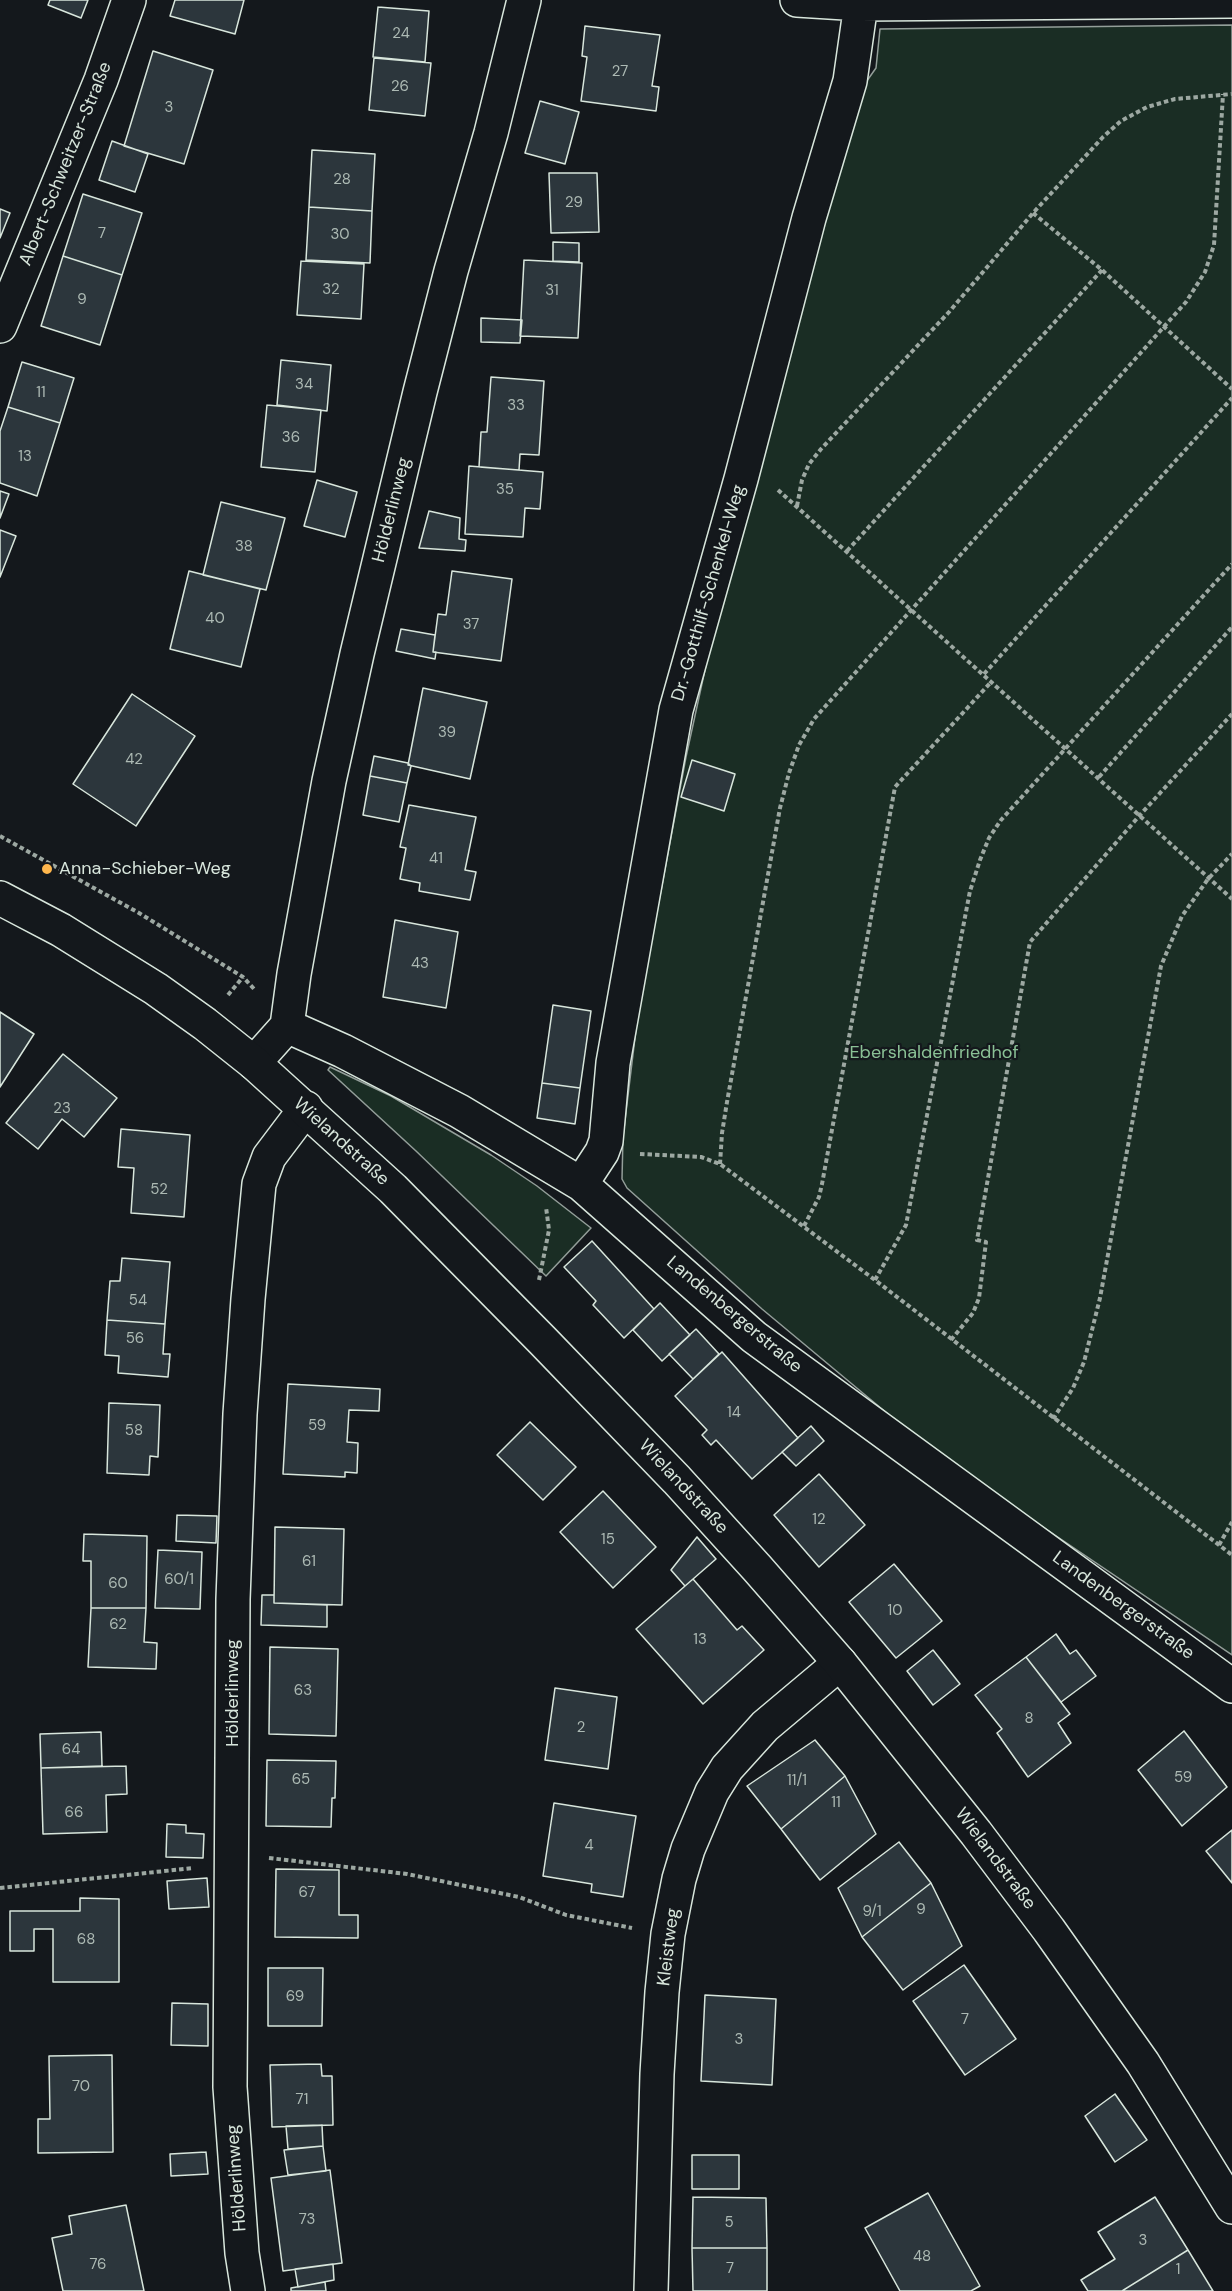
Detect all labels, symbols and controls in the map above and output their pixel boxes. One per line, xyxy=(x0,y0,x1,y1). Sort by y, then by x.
house number: 24 xyxy=(392,25,410,43)
street label: Albert-Schweitzer-Straße xyxy=(15,59,117,269)
house number: 27 xyxy=(612,63,628,81)
house number: 26 xyxy=(391,78,409,96)
house number: 3 xyxy=(165,99,173,117)
house number: 28 xyxy=(333,171,351,189)
house number: 29 xyxy=(565,194,583,212)
house number: 7 xyxy=(98,225,106,243)
house number: 30 xyxy=(330,226,350,244)
house number: 32 xyxy=(322,281,340,299)
house number: 31 xyxy=(545,282,559,300)
house number: 9 xyxy=(77,291,87,309)
house number: 34 xyxy=(295,376,313,394)
house number: 11 xyxy=(36,384,46,402)
house number: 33 xyxy=(507,397,525,415)
house number: 36 xyxy=(282,429,300,447)
house number: 13 xyxy=(18,448,32,466)
street label: Hölderlinweg xyxy=(369,455,415,565)
house number: 35 xyxy=(496,481,514,499)
street label: Dr.-Gotthilf-Schenkel-Weg xyxy=(668,482,750,704)
house number: 38 xyxy=(235,538,253,556)
house number: 40 xyxy=(205,610,225,628)
house number: 37 xyxy=(463,616,479,634)
house number: 39 xyxy=(438,724,456,742)
house number: 42 xyxy=(125,751,143,769)
house number: 41 xyxy=(429,850,443,868)
place label: Anna-Schieber-Weg xyxy=(59,858,231,880)
marker: Anna-Schieber-Weg xyxy=(40,862,54,876)
house number: 43 xyxy=(411,955,429,973)
park label: Ebershaldenfriedhof xyxy=(849,1042,1019,1064)
street label: Wielandstraße xyxy=(289,1093,393,1191)
house number: 23 xyxy=(53,1100,71,1118)
house number: 52 xyxy=(150,1181,168,1199)
street label: Landenbergerstraße xyxy=(662,1252,806,1378)
house number: 54 xyxy=(129,1292,147,1310)
house number: 56 xyxy=(126,1330,144,1348)
house number: 14 xyxy=(727,1404,741,1422)
house number: 59 xyxy=(308,1417,326,1435)
house number: 58 xyxy=(125,1422,143,1440)
street label: Wielandstraße xyxy=(634,1435,732,1539)
house number: 12 xyxy=(812,1511,826,1529)
house number: 15 xyxy=(601,1531,615,1549)
street label: Landenbergerstraße xyxy=(1048,1547,1198,1665)
house number: 61 xyxy=(302,1553,316,1571)
house number: 60/1 xyxy=(164,1571,194,1589)
house number: 60 xyxy=(108,1575,128,1593)
house number: 10 xyxy=(888,1602,902,1620)
house number: 62 xyxy=(109,1616,127,1634)
house number: 13 xyxy=(693,1631,707,1649)
street label: Hölderlinweg xyxy=(222,1639,244,1747)
house number: 63 xyxy=(294,1682,312,1700)
house number: 8 xyxy=(1024,1710,1034,1728)
house number: 2 xyxy=(577,1719,585,1737)
house number: 64 xyxy=(62,1741,80,1759)
house number: 59 xyxy=(1174,1769,1192,1787)
house number: 65 xyxy=(292,1771,310,1789)
house number: 11/1 xyxy=(787,1772,807,1790)
house number: 11 xyxy=(831,1794,841,1812)
house number: 66 xyxy=(65,1804,83,1822)
street label: Wielandstraße xyxy=(950,1804,1040,1914)
house number: 4 xyxy=(584,1837,594,1855)
house number: 67 xyxy=(298,1884,316,1902)
house number: 9 xyxy=(916,1901,926,1919)
house number: 9/1 xyxy=(862,1903,882,1921)
street label: Kleistweg xyxy=(654,1907,684,1987)
house number: 68 xyxy=(77,1931,95,1949)
house number: 69 xyxy=(286,1988,304,2006)
house number: 7 xyxy=(961,2011,969,2029)
house number: 3 xyxy=(735,2031,743,2049)
house number: 70 xyxy=(72,2078,90,2096)
house number: 71 xyxy=(296,2091,308,2109)
street label: Hölderlinweg xyxy=(222,2124,252,2232)
house number: 73 xyxy=(299,2211,315,2229)
house number: 5 xyxy=(724,2214,734,2232)
house number: 3 xyxy=(1139,2232,1147,2250)
house number: 48 xyxy=(913,2248,931,2266)
house number: 76 xyxy=(89,2256,107,2274)
house number: 7 xyxy=(726,2260,734,2278)
house number: 1 xyxy=(1176,2261,1180,2279)

